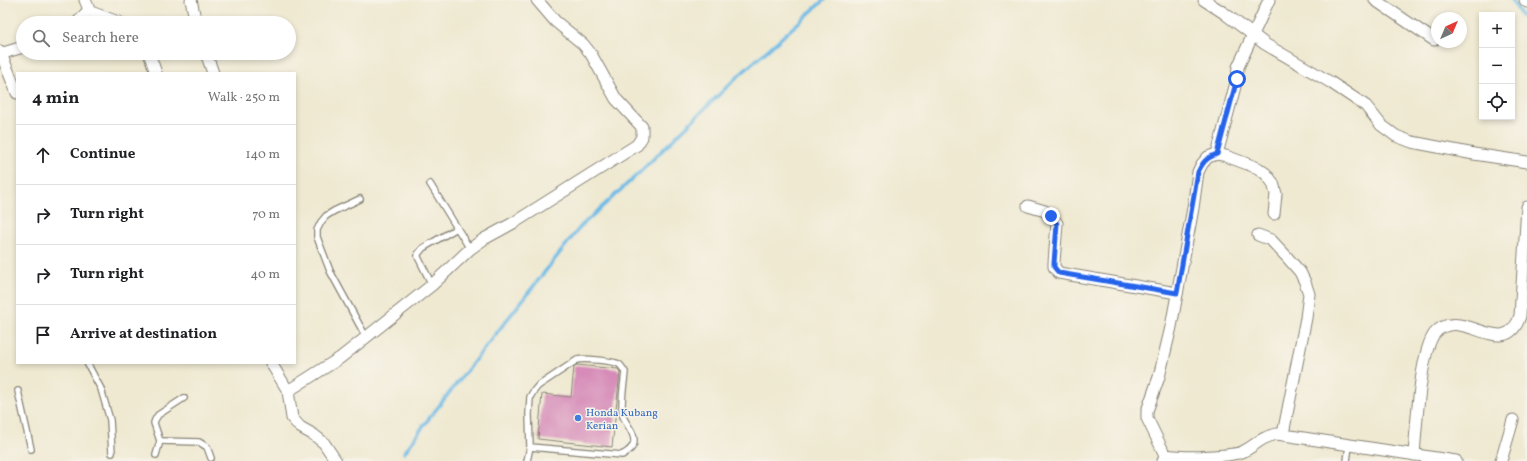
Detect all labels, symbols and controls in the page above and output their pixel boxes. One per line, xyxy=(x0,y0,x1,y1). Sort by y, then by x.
north arrow xyxy=(1431,12,1467,48)
map controls xyxy=(1479,12,1515,120)
button: + xyxy=(1479,12,1515,48)
search box xyxy=(16,16,296,60)
icon: search xyxy=(30,27,52,49)
text: Search here xyxy=(62,28,139,49)
button: − xyxy=(1479,48,1515,84)
route start xyxy=(1228,70,1246,88)
button: locate xyxy=(1479,84,1515,120)
text: 4 min xyxy=(32,87,79,110)
text: Walk · 250 m xyxy=(208,89,280,107)
icon: ahead xyxy=(32,144,54,166)
text: Continue xyxy=(70,144,135,165)
text: 140 m xyxy=(246,146,280,164)
icon: right xyxy=(32,204,54,226)
text: Turn right xyxy=(70,204,144,225)
text: 70 m xyxy=(252,206,280,224)
route end xyxy=(1042,207,1060,225)
icon: right xyxy=(32,264,54,286)
text: Turn right xyxy=(70,264,144,285)
text: 40 m xyxy=(251,266,280,284)
icon: arrive xyxy=(32,324,54,346)
text: Arrive at destination xyxy=(70,324,217,345)
place label: Honda Kubang Kerian xyxy=(586,406,658,434)
marker: Honda Kubang Kerian xyxy=(573,413,583,423)

